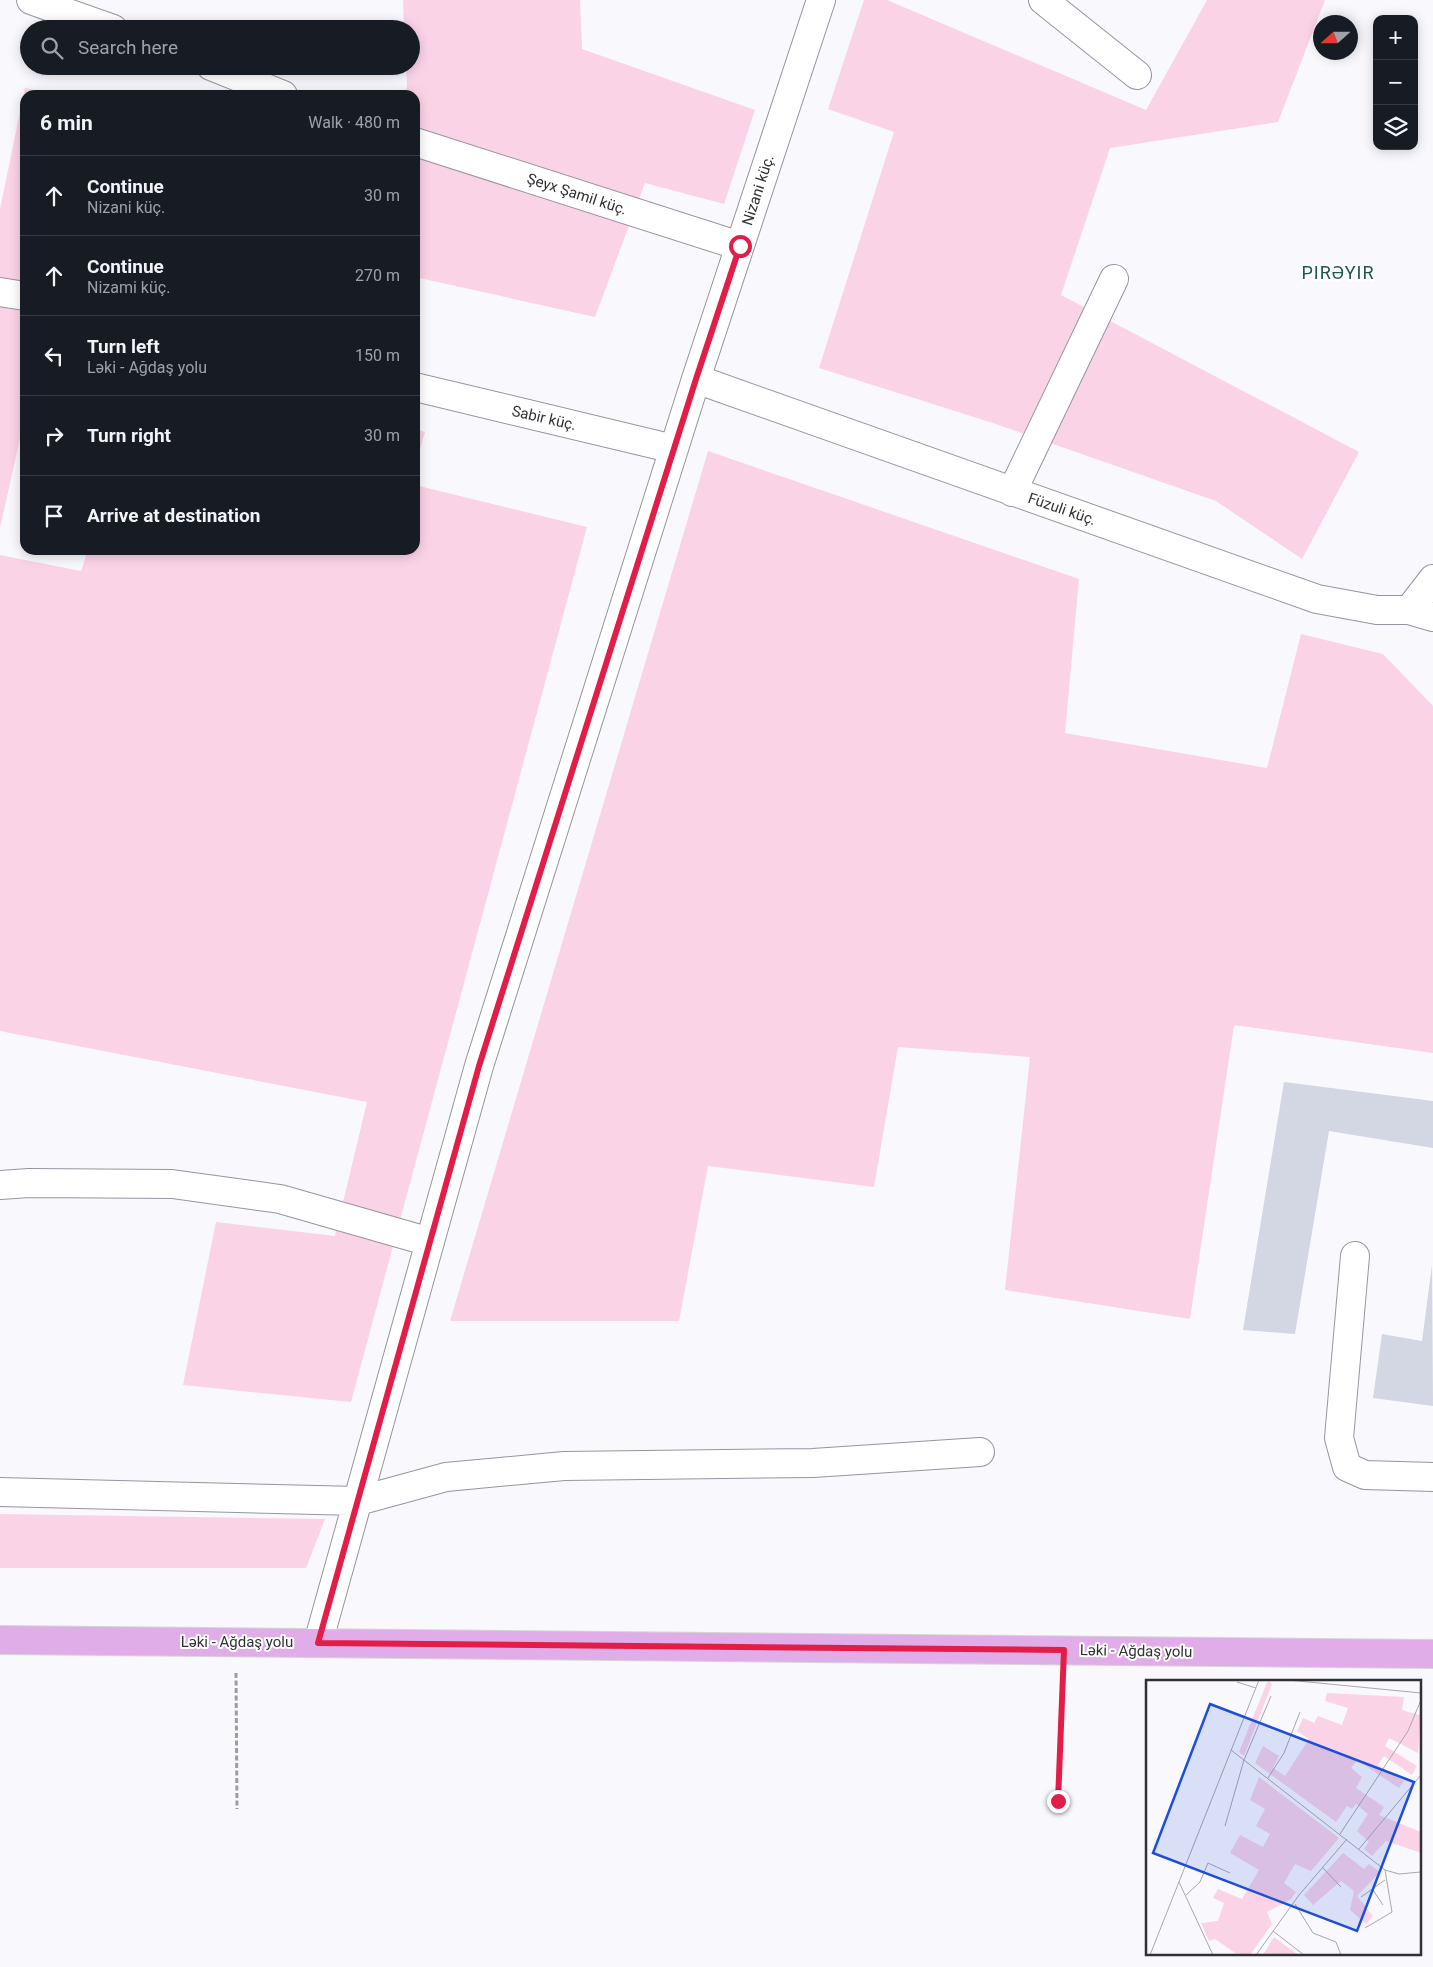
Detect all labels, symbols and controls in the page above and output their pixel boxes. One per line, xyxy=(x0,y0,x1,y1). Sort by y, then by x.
north arrow xyxy=(1313,15,1358,60)
map controls xyxy=(1373,15,1418,150)
button: + xyxy=(1373,15,1418,60)
search box xyxy=(20,20,420,75)
icon: search xyxy=(38,34,66,62)
text: Search here xyxy=(78,36,178,59)
button: − xyxy=(1373,60,1418,105)
button: layers xyxy=(1373,105,1418,150)
text: 6 min xyxy=(40,111,93,135)
text: Walk · 480 m xyxy=(308,113,400,132)
street label: Nizani küç. xyxy=(738,152,778,228)
street label: Şeyx Şamil küç. xyxy=(525,169,629,219)
text: Continue xyxy=(87,175,164,198)
icon: ahead xyxy=(40,182,68,210)
text: 30 m xyxy=(364,186,400,205)
text: Nizani küç. xyxy=(87,198,165,217)
route start xyxy=(729,235,752,258)
text: Continue xyxy=(87,255,164,278)
icon: ahead xyxy=(40,262,68,290)
district label: PIRƏYIR xyxy=(1301,262,1375,283)
text: 270 m xyxy=(355,266,400,285)
text: Nizami küç. xyxy=(87,278,170,297)
text: Turn left xyxy=(87,335,160,358)
icon: left xyxy=(40,342,68,370)
text: 150 m xyxy=(355,346,400,365)
text: Ləki - Ağdaş yolu xyxy=(87,358,207,377)
street label: Sabir küç. xyxy=(510,402,578,434)
icon: right xyxy=(40,422,68,450)
text: Turn right xyxy=(87,424,171,447)
text: 30 m xyxy=(364,426,400,445)
street label: Füzuli küç. xyxy=(1026,489,1098,529)
icon: arrive xyxy=(40,502,68,530)
text: Arrive at destination xyxy=(87,504,260,527)
street label: Ləki - Ağdaş yolu xyxy=(181,1633,293,1651)
street label: Ləki - Ağdaş yolu xyxy=(1080,1641,1192,1661)
inset map xyxy=(1146,1680,1420,1954)
route end xyxy=(1047,1790,1070,1813)

